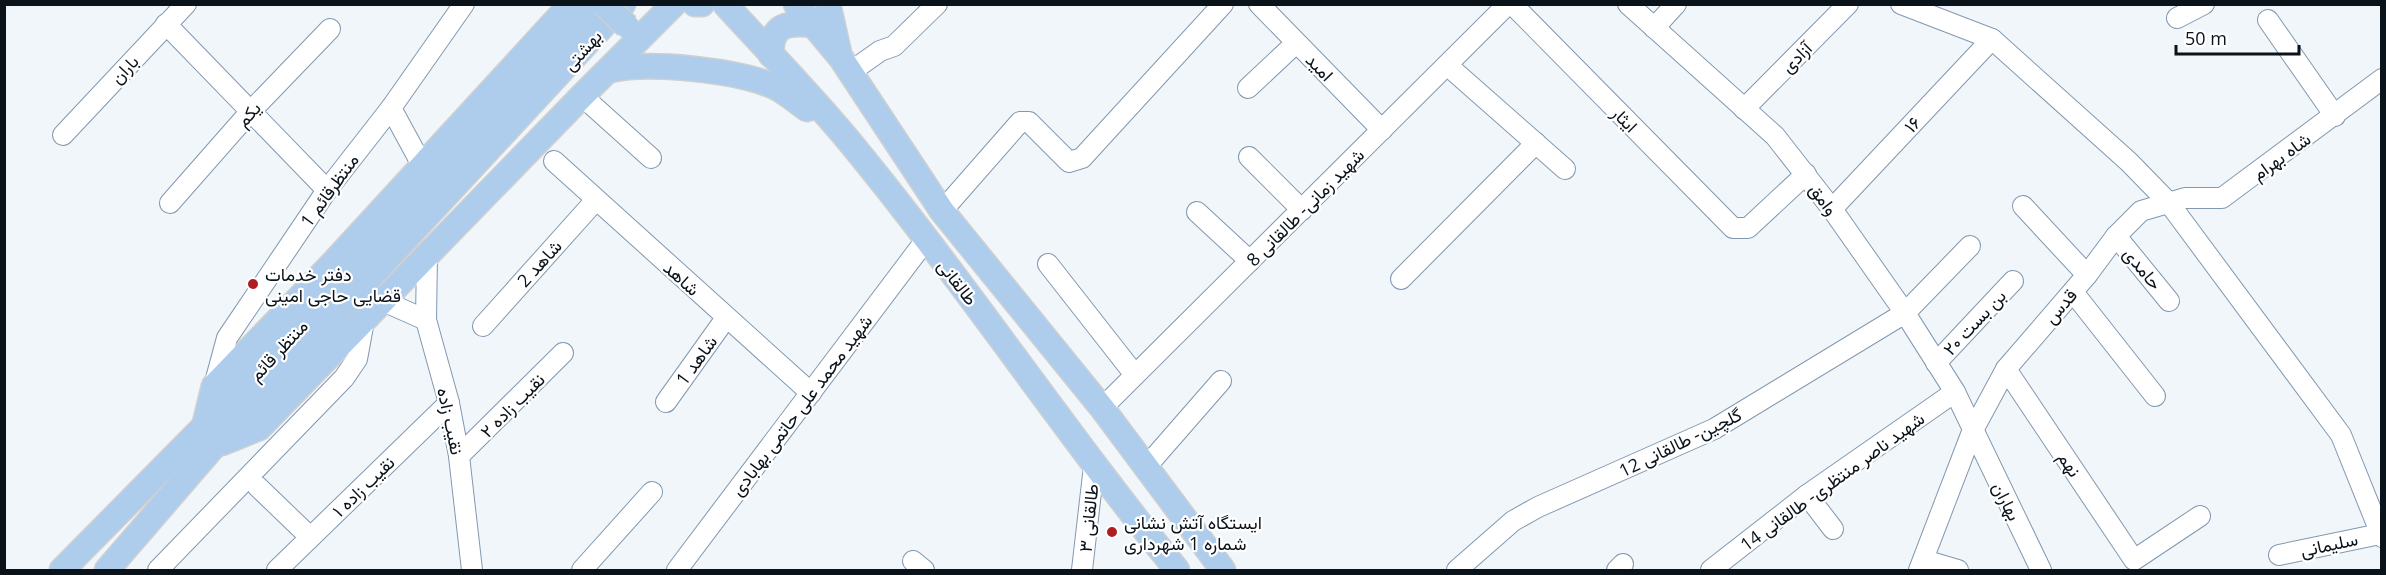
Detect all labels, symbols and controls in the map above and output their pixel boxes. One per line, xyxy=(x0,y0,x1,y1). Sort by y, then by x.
scale bar xyxy=(2176,18,2299,56)
street label: بهشتی xyxy=(557,24,607,76)
text: 50 m xyxy=(2185,26,2227,50)
street label: آزادی xyxy=(1775,35,1818,78)
street label: امید xyxy=(1301,48,1339,86)
street label: باران xyxy=(105,49,143,89)
street label: یکم xyxy=(230,96,266,132)
street label: ایثار xyxy=(1606,100,1643,137)
street label: ۱۶ xyxy=(1898,111,1926,137)
street label: شاه بهرام xyxy=(2247,127,2316,186)
street label: شهید زمانی- طالقانی 8 xyxy=(1241,143,1369,271)
street label: منتظرقائم 1 xyxy=(294,149,364,232)
street label: وامق xyxy=(1804,178,1844,220)
street label: شاهد 2 xyxy=(511,234,567,292)
street label: حامدی xyxy=(2118,242,2168,294)
street label: طالقانی xyxy=(933,254,983,310)
street label: شاهد xyxy=(659,255,705,301)
place label: دفتر خدمات قضایی حاجی امینی xyxy=(265,262,401,307)
marker: دفتر خدمات قضایی حاجی امینی xyxy=(246,277,260,291)
street label: قدس xyxy=(2038,283,2082,329)
street label: بن بست ۲۰ xyxy=(1937,284,2011,360)
street label: شهید محمد علی حاتمی بهابادی xyxy=(725,309,877,501)
street label: منتظر قائم xyxy=(243,314,313,387)
street label: شاهد 1 xyxy=(670,330,722,390)
street label: نقیب زاده ۲ xyxy=(474,367,550,443)
street label: نقیب زاده xyxy=(432,385,470,457)
street label: گلچین- طالقانی 12 xyxy=(1615,402,1746,483)
street label: شهید ناصر منتظری- طالقانی 14 xyxy=(1735,406,1929,556)
street label: نهم xyxy=(2052,447,2087,482)
street label: نقیب زاده ۱ xyxy=(327,450,399,522)
street label: بهاران xyxy=(1987,478,2027,524)
street label: طالقانی ۳ xyxy=(1072,483,1104,553)
place label: ایستگاه آتش نشانی شماره 1 شهرداری xyxy=(1124,510,1262,555)
marker: ایستگاه آتش نشانی شماره 1 شهرداری xyxy=(1105,525,1119,539)
street label: سلیمانی xyxy=(2298,526,2360,562)

